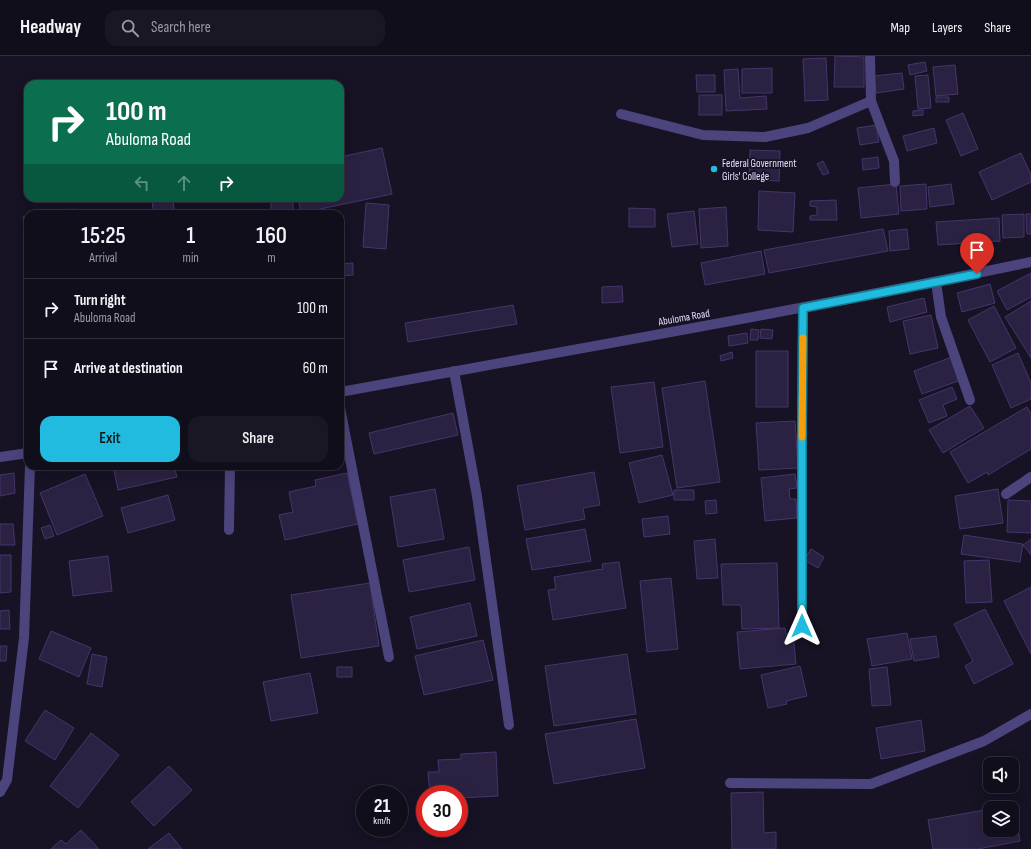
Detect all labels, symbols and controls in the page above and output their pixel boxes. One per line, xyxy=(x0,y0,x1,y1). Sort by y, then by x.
search box xyxy=(105,10,385,46)
text: Headway xyxy=(20,16,81,39)
icon: search xyxy=(119,17,141,39)
text: Search here xyxy=(151,18,211,37)
text: Map xyxy=(890,19,910,36)
text: Layers xyxy=(932,19,962,36)
text: Share xyxy=(984,19,1011,36)
text: 100 m xyxy=(106,95,167,128)
icon: right xyxy=(40,96,92,148)
text: Abuloma Road xyxy=(106,129,191,150)
place label: Federal Government Girls' College xyxy=(722,157,797,183)
marker: Federal Government Girls' College xyxy=(709,164,719,174)
icon: left xyxy=(131,172,153,194)
icon: ahead xyxy=(173,172,195,194)
icon: right xyxy=(215,172,237,194)
text: 15:25 xyxy=(81,221,126,250)
text: 1 xyxy=(186,221,195,250)
text: 160 xyxy=(256,221,287,250)
pin xyxy=(960,233,994,274)
icon: arrive xyxy=(966,239,988,261)
text: Arrival xyxy=(89,250,117,266)
text: min xyxy=(183,250,199,266)
text: m xyxy=(267,250,276,266)
text: Turn right xyxy=(74,291,126,310)
icon: right xyxy=(40,298,62,320)
text: 100 m xyxy=(297,299,328,318)
street label: Abuloma Road xyxy=(656,307,711,329)
text: Abuloma Road xyxy=(74,310,135,326)
icon: arrive xyxy=(40,358,62,380)
text: Arrive at destination xyxy=(74,359,183,378)
text: 60 m xyxy=(303,359,328,378)
button: Exit xyxy=(40,416,180,462)
button: Share xyxy=(188,416,328,462)
position arrow xyxy=(781,605,823,647)
map controls xyxy=(983,757,1019,837)
button: sound xyxy=(983,757,1019,793)
speed limit sign: 30 xyxy=(416,785,468,837)
text: 21 xyxy=(374,794,390,818)
button: layers xyxy=(983,801,1019,837)
text: km/h xyxy=(373,815,391,827)

